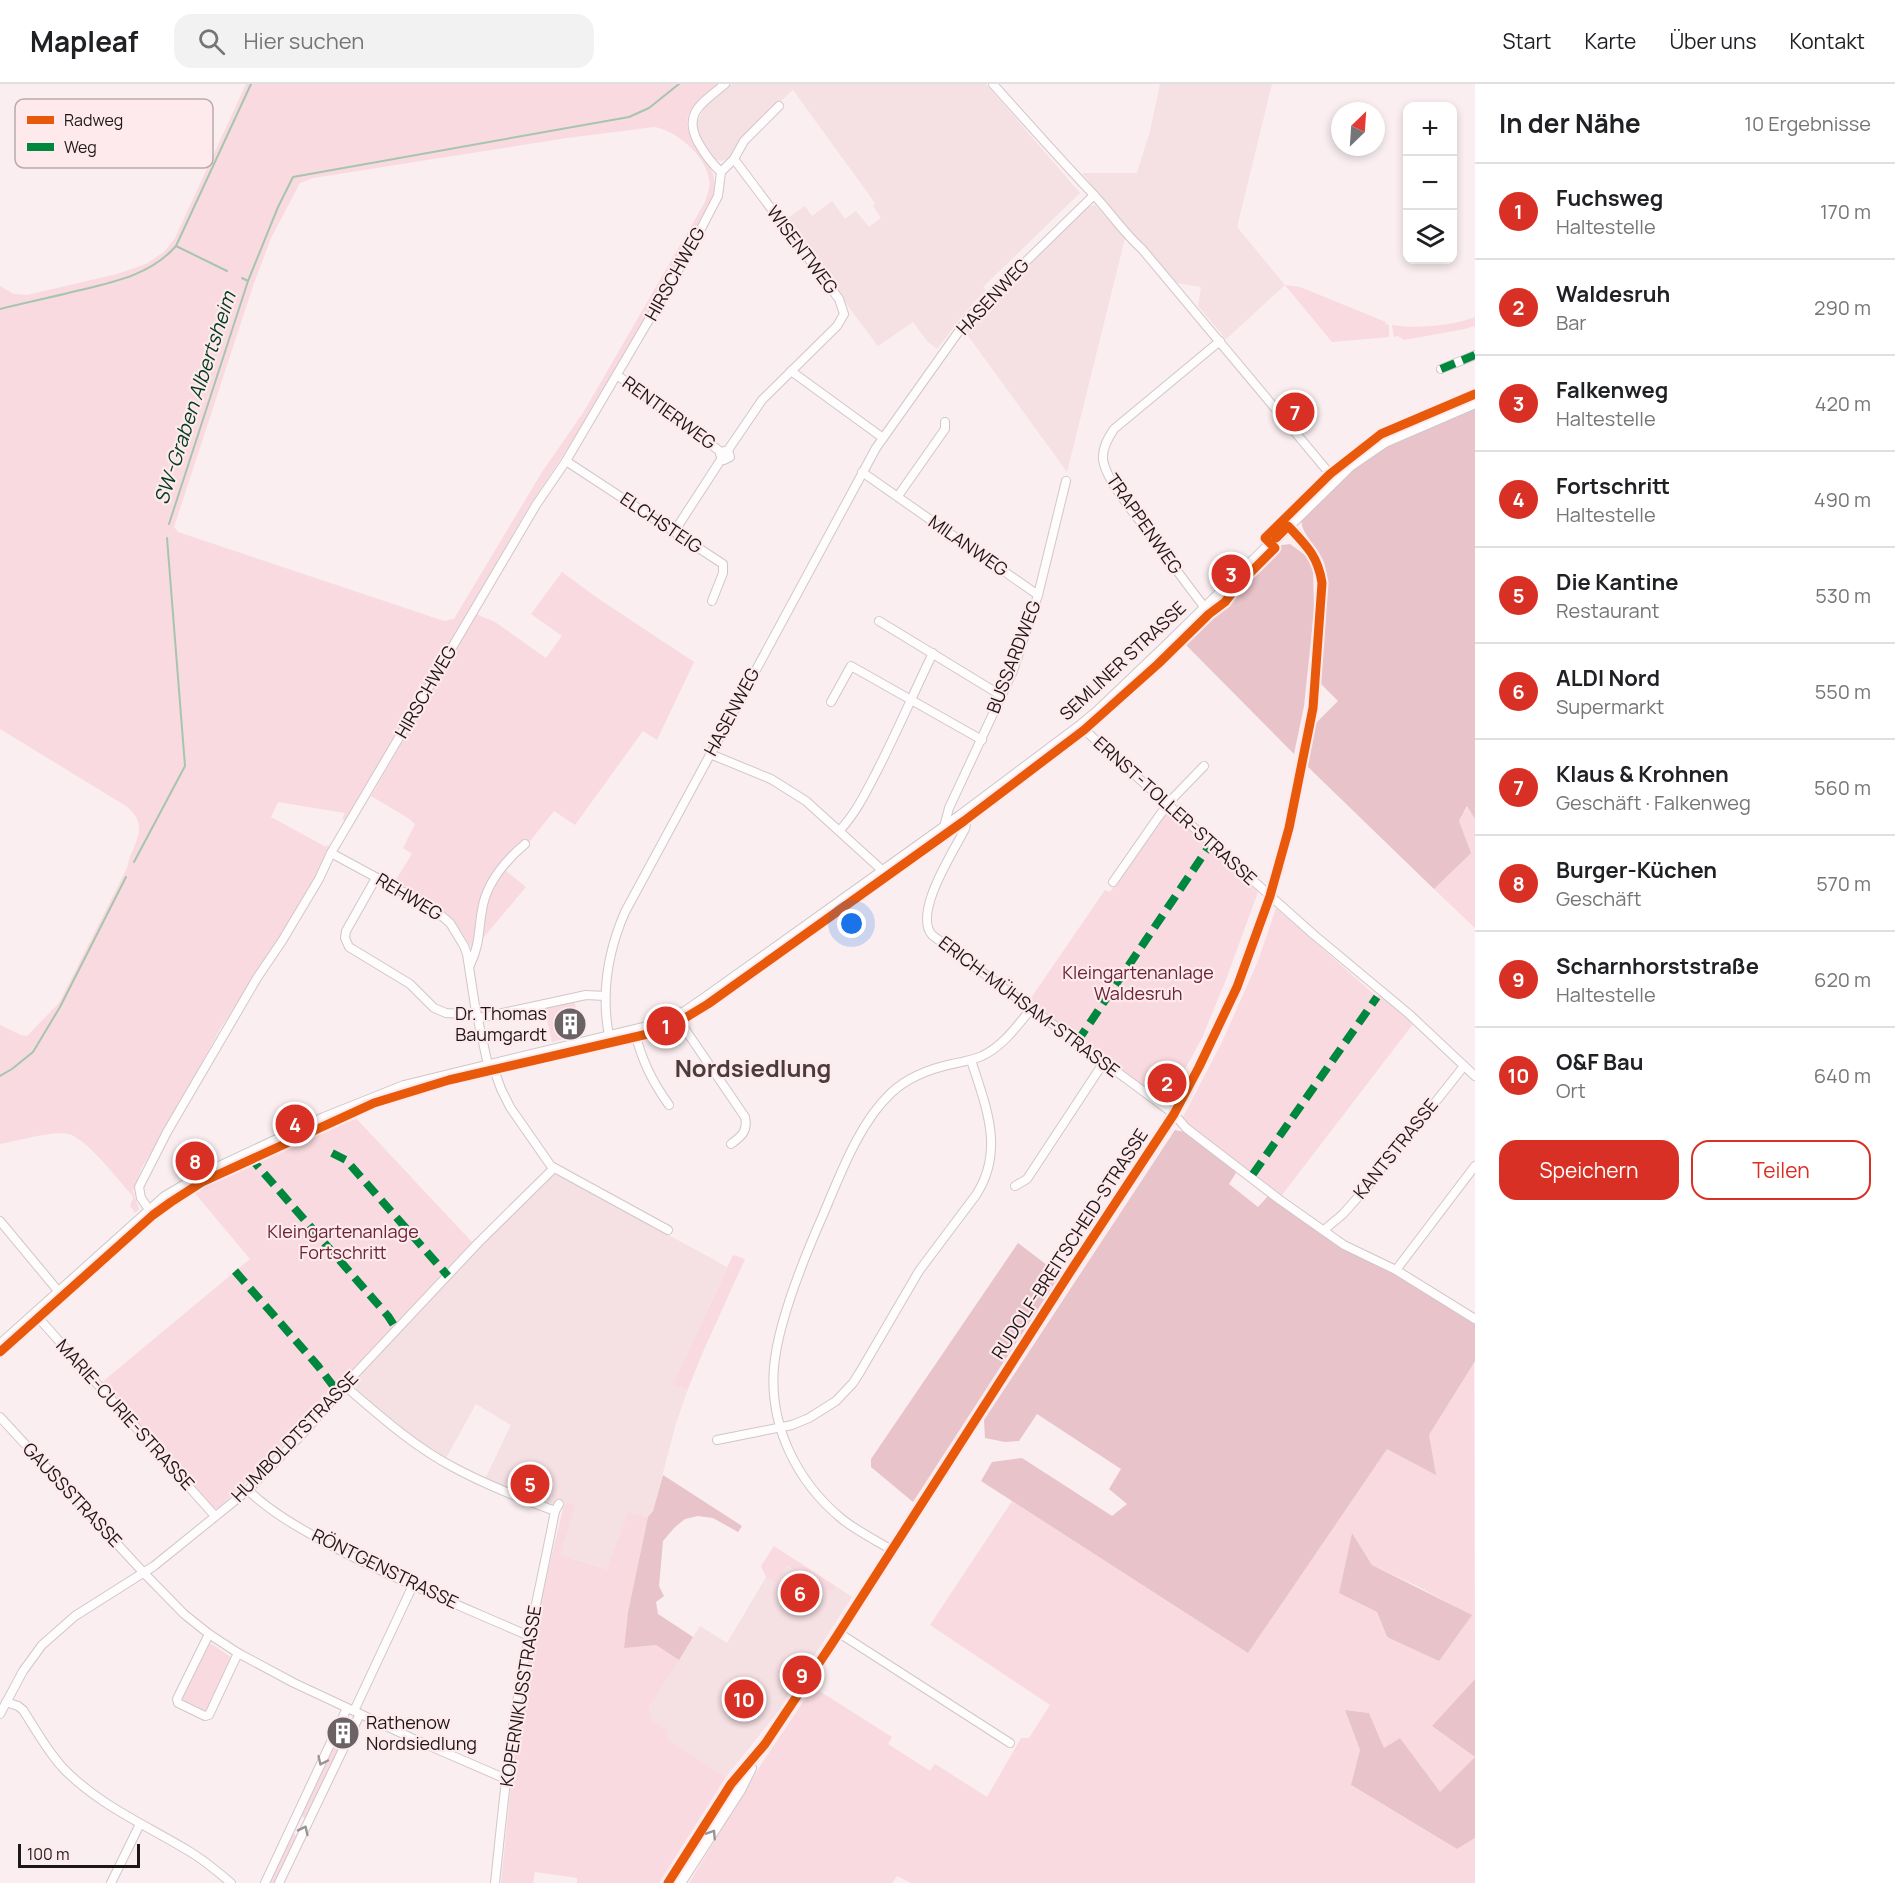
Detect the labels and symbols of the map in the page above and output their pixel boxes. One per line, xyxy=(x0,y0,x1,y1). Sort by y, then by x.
legend xyxy=(15,99,213,168)
north arrow xyxy=(1331,102,1385,156)
text: Radweg xyxy=(64,109,123,131)
text: Weg xyxy=(64,136,97,158)
street label: WISENTWEG xyxy=(762,200,844,299)
street label: HIRSCHWEG xyxy=(639,222,710,325)
street label: HASENWEG xyxy=(951,253,1034,340)
water label: SW-Graben Albertsheim xyxy=(147,286,242,508)
street label: RENTIERWEG xyxy=(618,370,721,454)
pin: 7 xyxy=(1276,390,1314,434)
street label: TRAPPENWEG xyxy=(1101,469,1188,579)
street label: ELCHSTEIG xyxy=(616,486,707,558)
street label: MILANWEG xyxy=(924,509,1013,581)
pin: 3 xyxy=(1212,552,1250,596)
street label: SEMLINER STRASSE xyxy=(1054,595,1191,725)
street label: BUSSARDWEG xyxy=(981,596,1046,717)
street label: HIRSCHWEG xyxy=(389,640,462,742)
street label: HASENWEG xyxy=(698,663,764,760)
street label: ERNST-TOLLER-STRASSE xyxy=(1089,731,1262,890)
street label: REHWEG xyxy=(372,867,447,925)
your location xyxy=(837,909,866,938)
street label: ERICH-MÜHSAM-STRASSE xyxy=(934,930,1125,1082)
park label: Kleingartenanlage Waldesruh xyxy=(1062,960,1214,1005)
place label: Dr. Thomas Baumgardt xyxy=(455,1001,547,1046)
pin: 1 xyxy=(646,1004,686,1048)
building icon: Dr. Thomas Baumgardt xyxy=(552,1006,588,1042)
district label: Nordsiedlung xyxy=(675,1051,831,1084)
pin: 2 xyxy=(1148,1060,1186,1106)
street label: KANTSTRASSE xyxy=(1347,1093,1443,1203)
pin: 4 xyxy=(276,1102,314,1146)
street label: RUDOLF-BREITSCHEID-STRASSE xyxy=(986,1124,1153,1363)
pin: 8 xyxy=(176,1138,214,1184)
park label: Kleingartenanlage Fortschritt xyxy=(267,1219,419,1264)
street label: MARIE-CURIE-STRASSE xyxy=(51,1334,200,1495)
street label: HUMBOLDTSTRASSE xyxy=(226,1366,363,1507)
street label: GAUSSSTRASSE xyxy=(18,1437,128,1552)
pin: 5 xyxy=(510,1462,550,1506)
street label: RÖNTGENSTRASSE xyxy=(308,1522,462,1614)
pin: 6 xyxy=(780,1570,820,1616)
street label: KOPERNIKUSSTRASSE xyxy=(494,1603,546,1788)
pin: 9 xyxy=(782,1652,822,1698)
pin: 10 xyxy=(724,1676,764,1722)
place label: Rathenow Nordsiedlung xyxy=(366,1710,477,1755)
building icon: Rathenow Nordsiedlung xyxy=(325,1715,361,1751)
one-way arrow xyxy=(318,1754,330,1765)
one-way arrow xyxy=(297,1826,309,1837)
one-way arrow xyxy=(704,1830,716,1840)
scale bar xyxy=(18,1841,140,1868)

